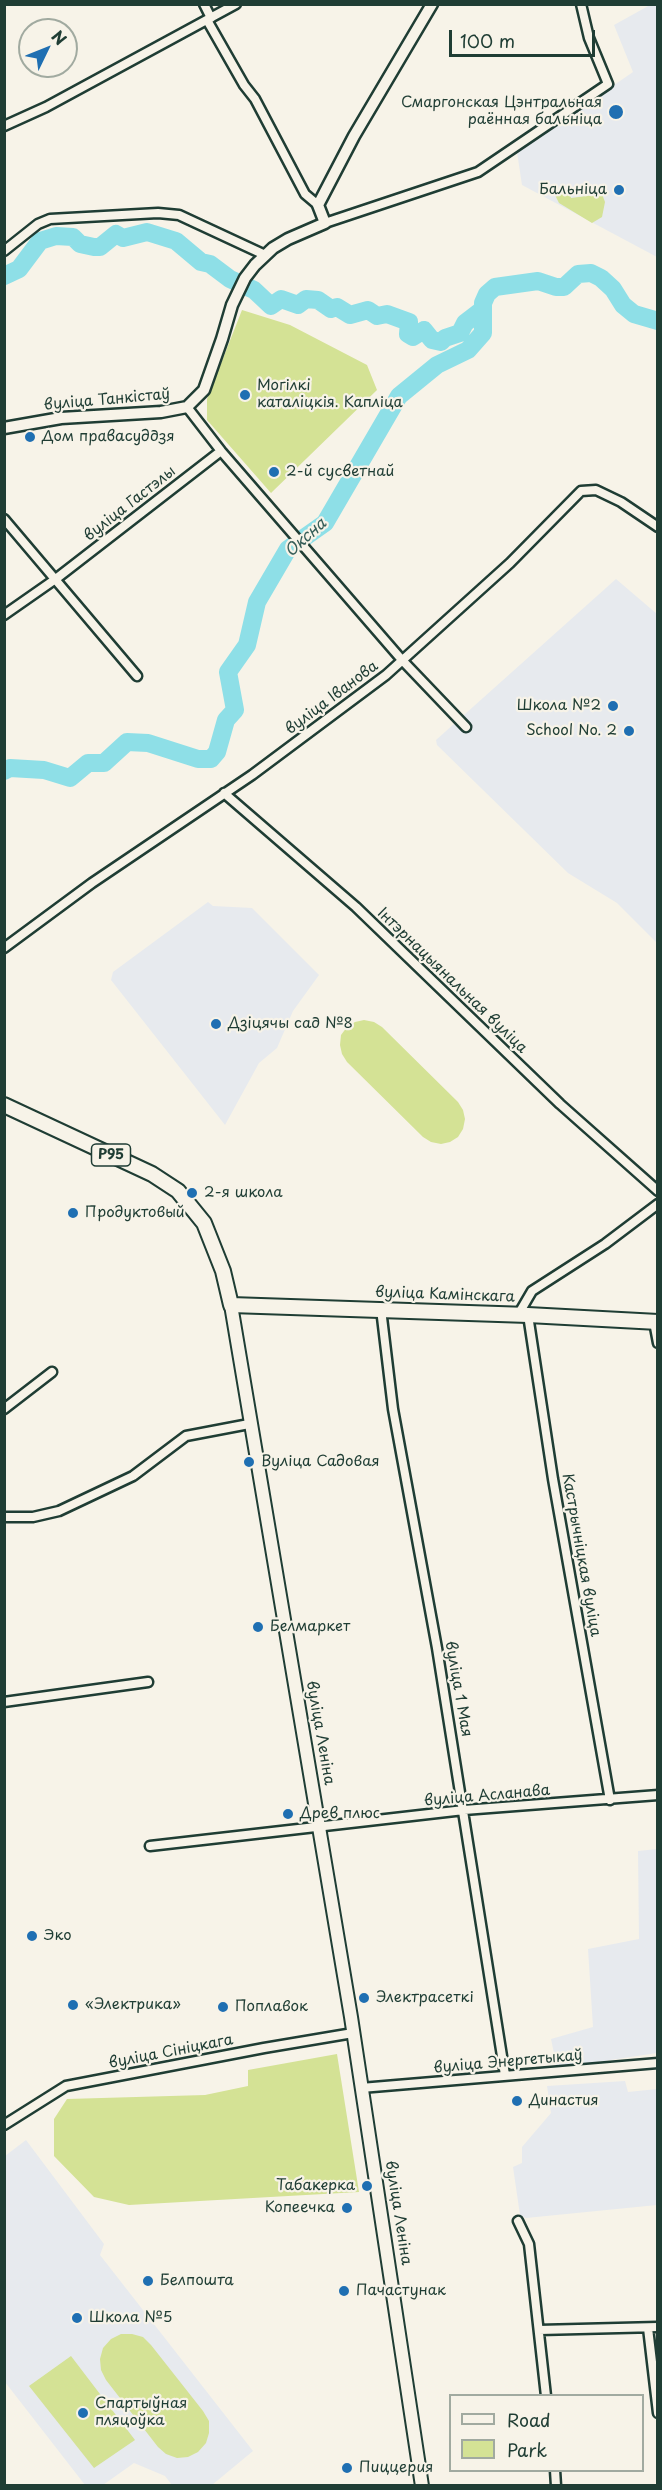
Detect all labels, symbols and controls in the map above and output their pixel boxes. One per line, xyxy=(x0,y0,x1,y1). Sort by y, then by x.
north arrow xyxy=(18,18,78,78)
scale bar xyxy=(452,18,598,56)
text: N xyxy=(47,24,73,50)
text: 100 m xyxy=(460,27,515,54)
place label: Смаргонская Цэнтральная раённая бальніца xyxy=(401,94,602,129)
marker: Смаргонская Цэнтральная раённая бальніца xyxy=(607,103,625,121)
place label: Бальніца xyxy=(539,181,607,199)
marker: Бальніца xyxy=(612,183,626,197)
place label: Могілкі каталіцкія. Капліца xyxy=(257,377,403,412)
street label: вуліца Танкістаў xyxy=(43,386,171,414)
marker: Могілкі каталіцкія. Капліца xyxy=(238,388,252,402)
place label: Дом правасуддзя xyxy=(42,428,175,446)
marker: Дом правасуддзя xyxy=(23,430,37,444)
street label: вуліца Гастэлы xyxy=(81,463,179,545)
place label: 2-й сусветнай xyxy=(286,463,394,481)
marker: 2-й сусветнай xyxy=(267,465,281,479)
water label: Оксна xyxy=(281,514,331,562)
street label: вуліца Іванова xyxy=(282,657,382,739)
place label: Школа №2 xyxy=(517,697,601,715)
marker: Школа №2 xyxy=(606,699,620,713)
place label: School No. 2 xyxy=(526,722,617,740)
marker: School No. 2 xyxy=(622,724,636,738)
street label: Інтэрнацыянальная вуліца xyxy=(373,905,531,1057)
place label: Дзіцячы сад №8 xyxy=(228,1015,353,1033)
marker: Дзіцячы сад №8 xyxy=(209,1017,223,1031)
road number: Р95 xyxy=(92,1144,130,1166)
place label: 2-я школа xyxy=(204,1184,283,1202)
marker: 2-я школа xyxy=(185,1186,199,1200)
place label: Продуктовый xyxy=(85,1204,185,1222)
marker: Продуктовый xyxy=(66,1206,80,1220)
street label: вуліца Камінскага xyxy=(375,1284,515,1306)
place label: Вуліца Садовая xyxy=(261,1453,380,1471)
marker: Вуліца Садовая xyxy=(242,1455,256,1469)
street label: Кастрычніцкая вуліца xyxy=(558,1472,604,1638)
place label: Белмаркет xyxy=(270,1618,350,1636)
marker: Белмаркет xyxy=(251,1620,265,1634)
street label: вуліца 1 Мая xyxy=(441,1640,475,1738)
street label: вуліца Леніна xyxy=(302,1679,338,1787)
street label: вуліца Асланава xyxy=(423,1782,551,1810)
place label: Древ плюс xyxy=(300,1805,380,1823)
marker: Древ плюс xyxy=(281,1807,295,1821)
place label: Эко xyxy=(44,1927,71,1945)
marker: Эко xyxy=(25,1929,39,1943)
place label: Электрасеткі xyxy=(376,1989,474,2007)
marker: Электрасеткі xyxy=(357,1991,371,2005)
place label: «Электрика» xyxy=(85,1996,181,2014)
marker: «Электрика» xyxy=(66,1998,80,2012)
place label: Поплавок xyxy=(235,1998,308,2016)
marker: Поплавок xyxy=(216,2000,230,2014)
street label: вуліца Сініцкага xyxy=(107,2031,235,2073)
street label: вуліца Энергетыкаў xyxy=(433,2047,583,2077)
place label: Династия xyxy=(529,2092,599,2110)
marker: Династия xyxy=(510,2094,524,2108)
street label: вуліца Леніна xyxy=(381,2159,415,2267)
place label: Табакерка xyxy=(276,2177,355,2195)
marker: Табакерка xyxy=(360,2179,374,2193)
place label: Копеечка xyxy=(265,2199,335,2217)
marker: Копеечка xyxy=(340,2201,354,2215)
place label: Белпошта xyxy=(160,2272,234,2290)
marker: Белпошта xyxy=(141,2274,155,2288)
place label: Пачастунак xyxy=(356,2282,446,2300)
marker: Пачастунак xyxy=(337,2284,351,2298)
place label: Школа №5 xyxy=(89,2309,172,2327)
marker: Школа №5 xyxy=(70,2311,84,2325)
legend xyxy=(449,2394,644,2472)
place label: Спартыўная пляцоўка xyxy=(95,2395,187,2430)
marker: Спартыўная пляцоўка xyxy=(76,2406,90,2420)
text: Road xyxy=(507,2406,551,2433)
text: Park xyxy=(507,2436,547,2463)
place label: Пиццерия xyxy=(359,2459,433,2477)
marker: Пиццерия xyxy=(340,2461,354,2475)

